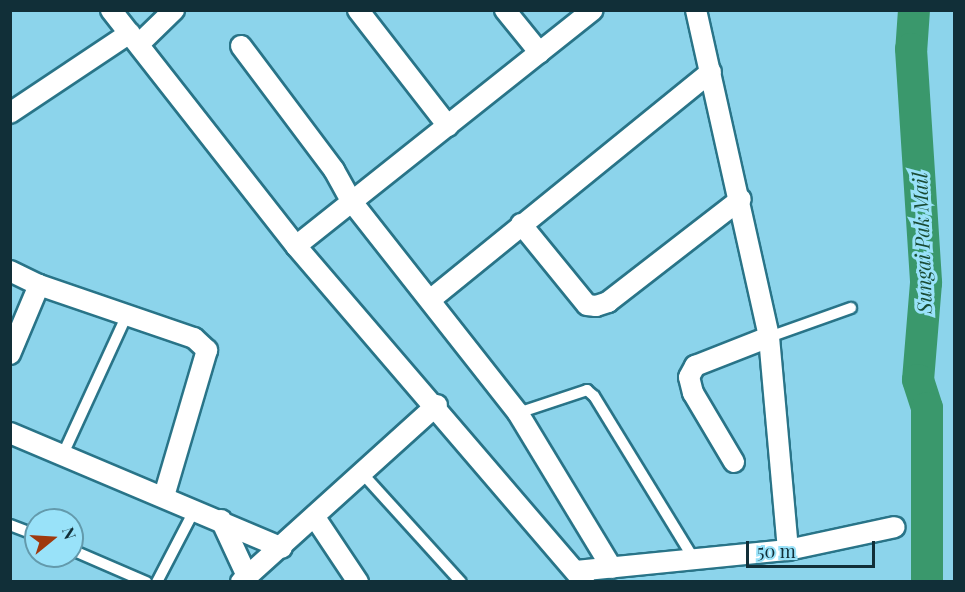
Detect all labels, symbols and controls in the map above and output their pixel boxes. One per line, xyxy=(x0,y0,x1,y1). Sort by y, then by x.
water label: Sungai Pak Mail xyxy=(907,172,935,314)
north arrow xyxy=(24,508,84,568)
text: N xyxy=(58,524,81,542)
scale bar xyxy=(749,529,878,567)
text: 50 m xyxy=(757,539,796,563)

